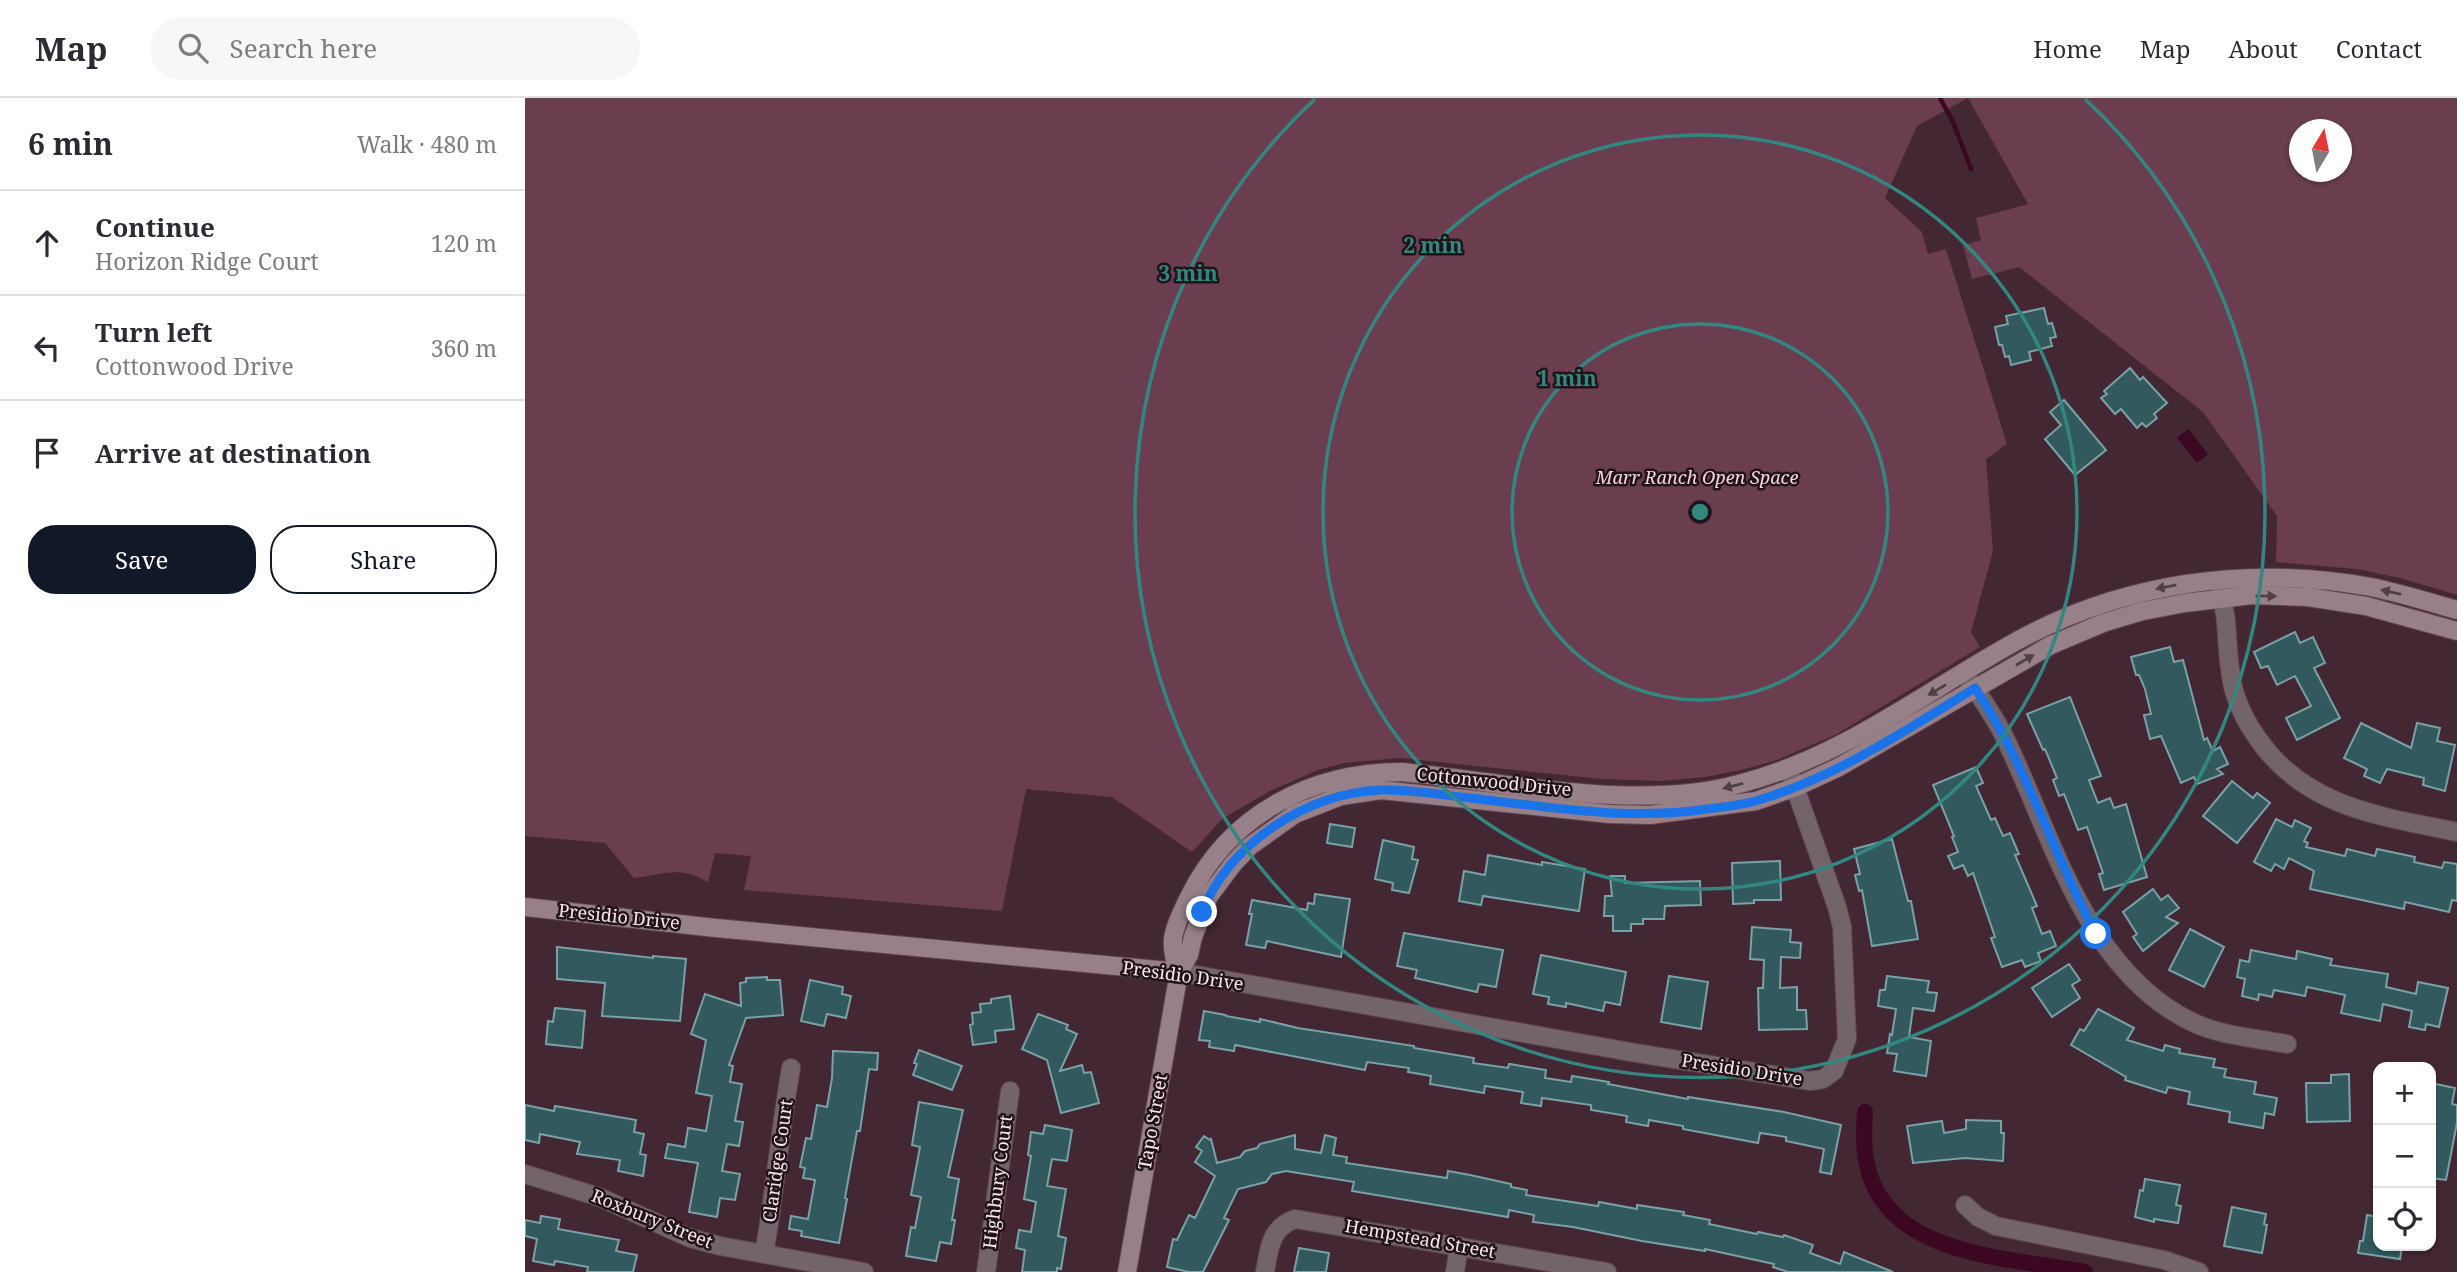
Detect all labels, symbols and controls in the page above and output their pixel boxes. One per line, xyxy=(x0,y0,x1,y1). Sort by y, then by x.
search box xyxy=(150,17,640,80)
text: Map xyxy=(35,26,108,71)
icon: search xyxy=(174,29,212,67)
text: Search here xyxy=(230,30,377,66)
text: Home xyxy=(2033,32,2102,65)
text: Map xyxy=(2140,32,2191,65)
text: About xyxy=(2229,32,2298,65)
text: Contact xyxy=(2336,32,2422,65)
north arrow xyxy=(2289,119,2352,182)
text: 6 min xyxy=(28,123,113,164)
text: Walk · 480 m xyxy=(357,128,497,160)
text: Continue xyxy=(95,209,215,245)
icon: ahead xyxy=(28,224,66,262)
text: 120 m xyxy=(431,227,497,259)
text: 2 min xyxy=(1403,231,1463,259)
text: Horizon Ridge Court xyxy=(95,245,319,277)
text: 3 min xyxy=(1158,259,1218,287)
text: Turn left xyxy=(95,314,212,350)
icon: left xyxy=(28,329,66,367)
text: 360 m xyxy=(431,332,497,364)
text: Cottonwood Drive xyxy=(95,350,294,382)
text: 1 min xyxy=(1537,364,1597,392)
icon: arrive xyxy=(28,434,66,472)
text: Arrive at destination xyxy=(95,435,371,471)
park label: Marr Ranch Open Space xyxy=(1595,465,1798,489)
centre of rings xyxy=(1688,500,1712,524)
button: Save xyxy=(28,525,256,594)
button: Share xyxy=(270,525,497,594)
one-way arrow xyxy=(2155,582,2177,593)
one-way arrow xyxy=(2380,586,2402,597)
one-way arrow xyxy=(2255,590,2277,601)
one-way arrow xyxy=(2016,654,2035,666)
one-way arrow xyxy=(1928,683,1947,696)
street label: Cottonwood Drive xyxy=(1416,761,1573,801)
one-way arrow xyxy=(1722,781,1744,792)
route end xyxy=(1186,896,1217,927)
street label: Presidio Drive xyxy=(557,898,681,934)
route start xyxy=(2080,918,2111,949)
street label: Presidio Drive xyxy=(1121,955,1245,995)
street label: Presidio Drive xyxy=(1680,1048,1804,1090)
map controls xyxy=(2373,1062,2436,1251)
button: + xyxy=(2373,1062,2436,1125)
street label: Tapo Street xyxy=(1132,1072,1172,1172)
street label: Claridge Court xyxy=(757,1098,798,1224)
street label: Highbury Court xyxy=(977,1114,1017,1250)
button: − xyxy=(2373,1125,2436,1188)
street label: Roxbury Street xyxy=(588,1183,716,1253)
button: locate xyxy=(2373,1188,2436,1251)
street label: Hempstead Street xyxy=(1343,1213,1497,1263)

